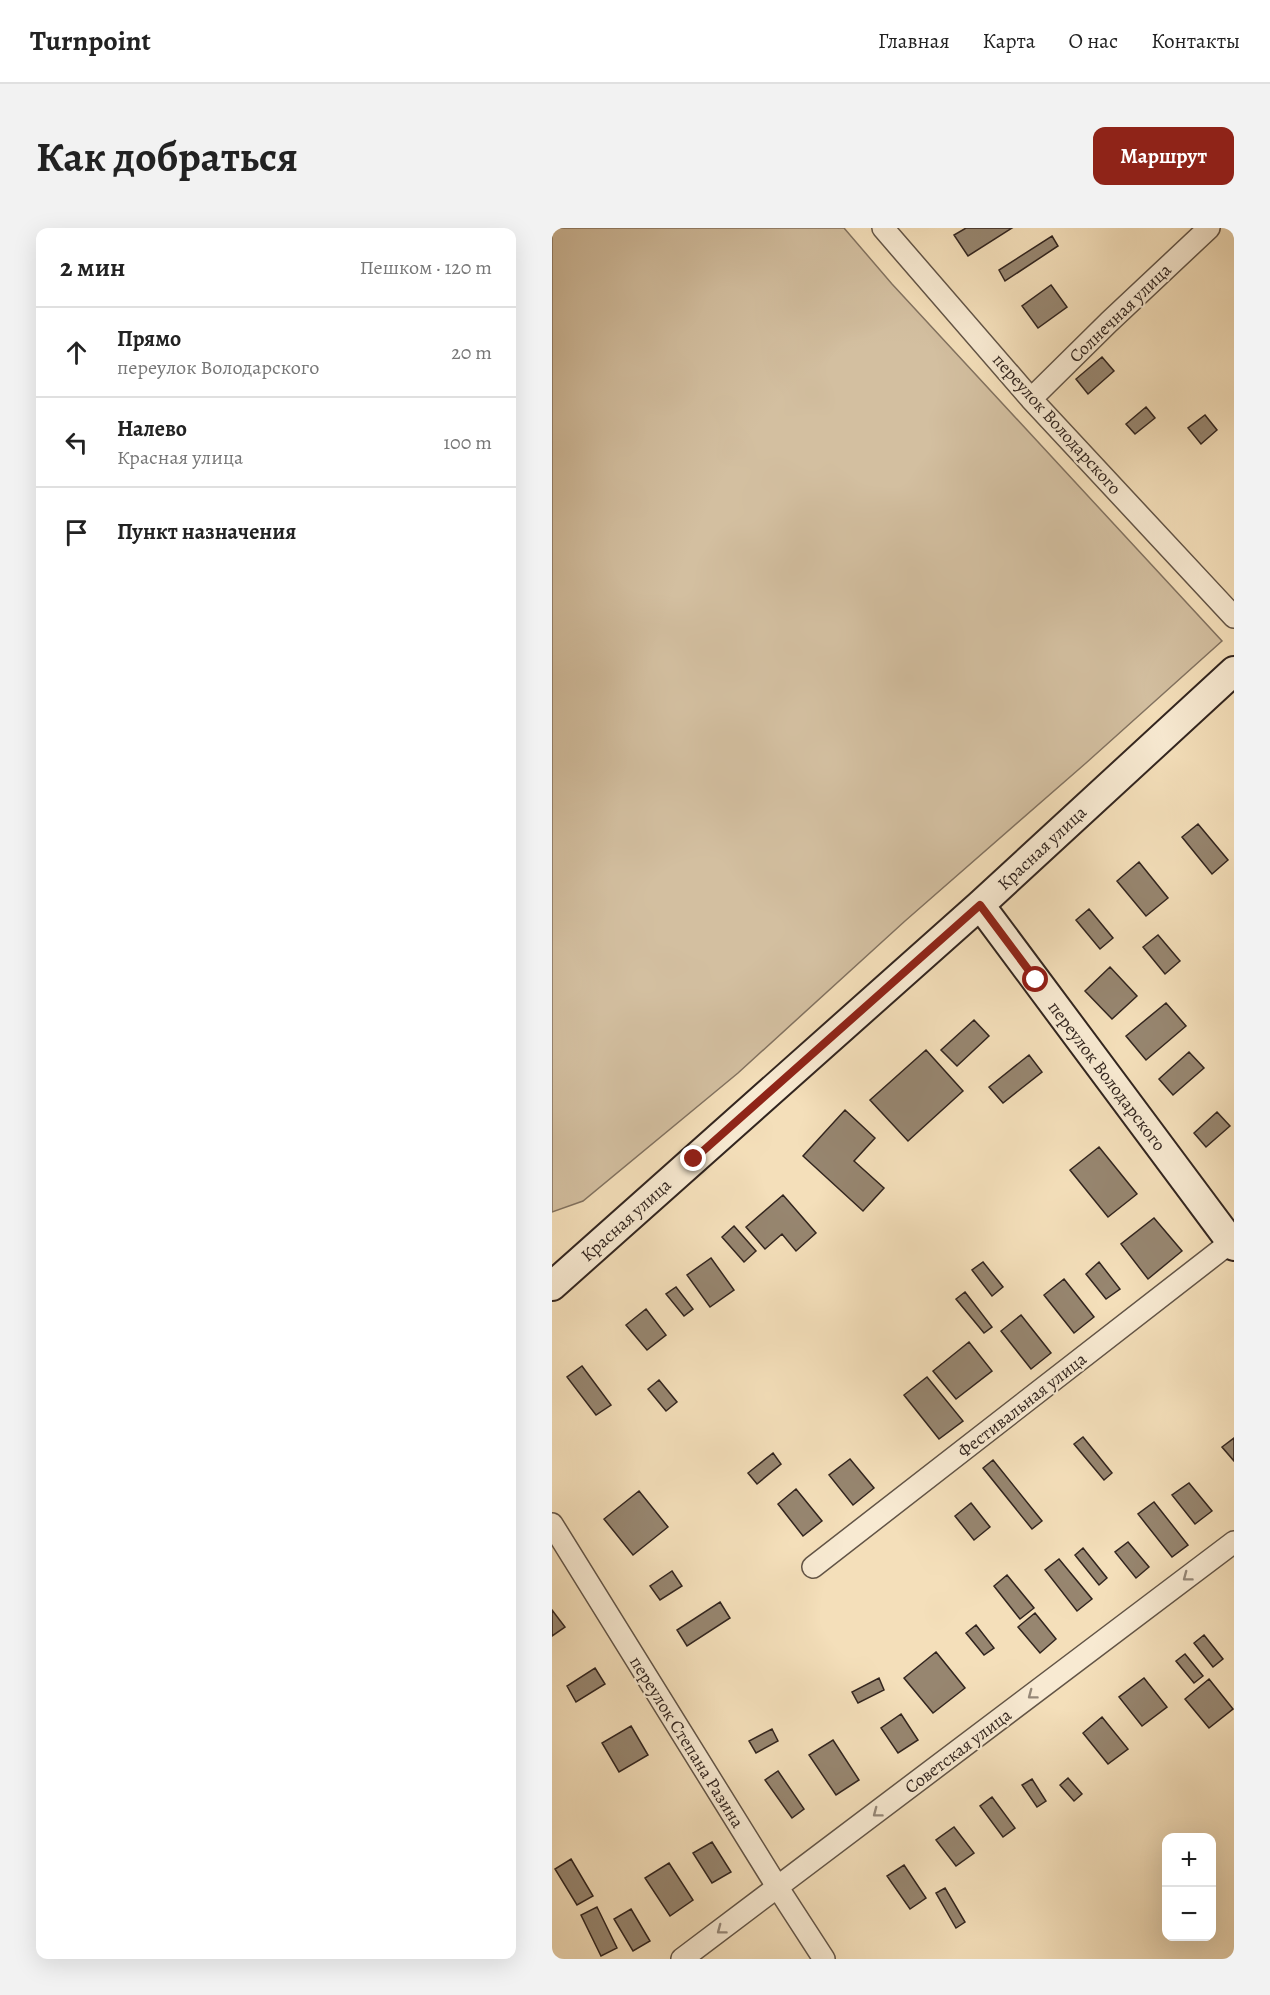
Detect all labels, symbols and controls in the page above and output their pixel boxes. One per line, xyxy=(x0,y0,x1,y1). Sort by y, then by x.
text: Turnpoint xyxy=(30,22,151,60)
text: Главная xyxy=(878,27,950,55)
text: Карта xyxy=(983,27,1035,55)
text: О нас xyxy=(1068,27,1118,55)
text: Контакты xyxy=(1151,27,1240,55)
button: Маршрут xyxy=(1093,127,1234,185)
text: Как добраться xyxy=(36,128,298,185)
text: 2 мин xyxy=(60,250,125,285)
text: Пешком · 120 m xyxy=(360,254,492,281)
street label: Солнечная улица xyxy=(1064,258,1177,368)
text: Прямо xyxy=(117,324,181,354)
icon: ahead xyxy=(60,336,93,369)
text: 20 m xyxy=(451,339,492,366)
street label: переулок Володарского xyxy=(987,348,1127,500)
text: переулок Володарского xyxy=(117,354,319,381)
text: Налево xyxy=(117,414,187,444)
icon: left xyxy=(60,426,93,459)
text: 100 m xyxy=(443,429,492,456)
text: Красная улица xyxy=(117,444,243,471)
icon: arrive xyxy=(60,516,93,549)
text: Пункт назначения xyxy=(117,517,296,547)
street label: Красная улица xyxy=(992,800,1092,896)
route start xyxy=(1022,966,1048,992)
street label: переулок Володарского xyxy=(1043,996,1171,1156)
route end xyxy=(680,1145,706,1171)
street label: Красная улица xyxy=(576,1173,677,1267)
street label: Фестивальная улица xyxy=(952,1347,1092,1463)
one-way arrow xyxy=(1183,1570,1194,1581)
street label: переулок Степана Разина xyxy=(624,1651,750,1833)
one-way arrow xyxy=(1028,1688,1039,1699)
street label: Советская улица xyxy=(900,1702,1017,1799)
one-way arrow xyxy=(872,1805,883,1816)
map controls xyxy=(1162,1833,1216,1941)
button: + xyxy=(1162,1833,1216,1887)
button: − xyxy=(1162,1887,1216,1941)
one-way arrow xyxy=(716,1923,727,1934)

